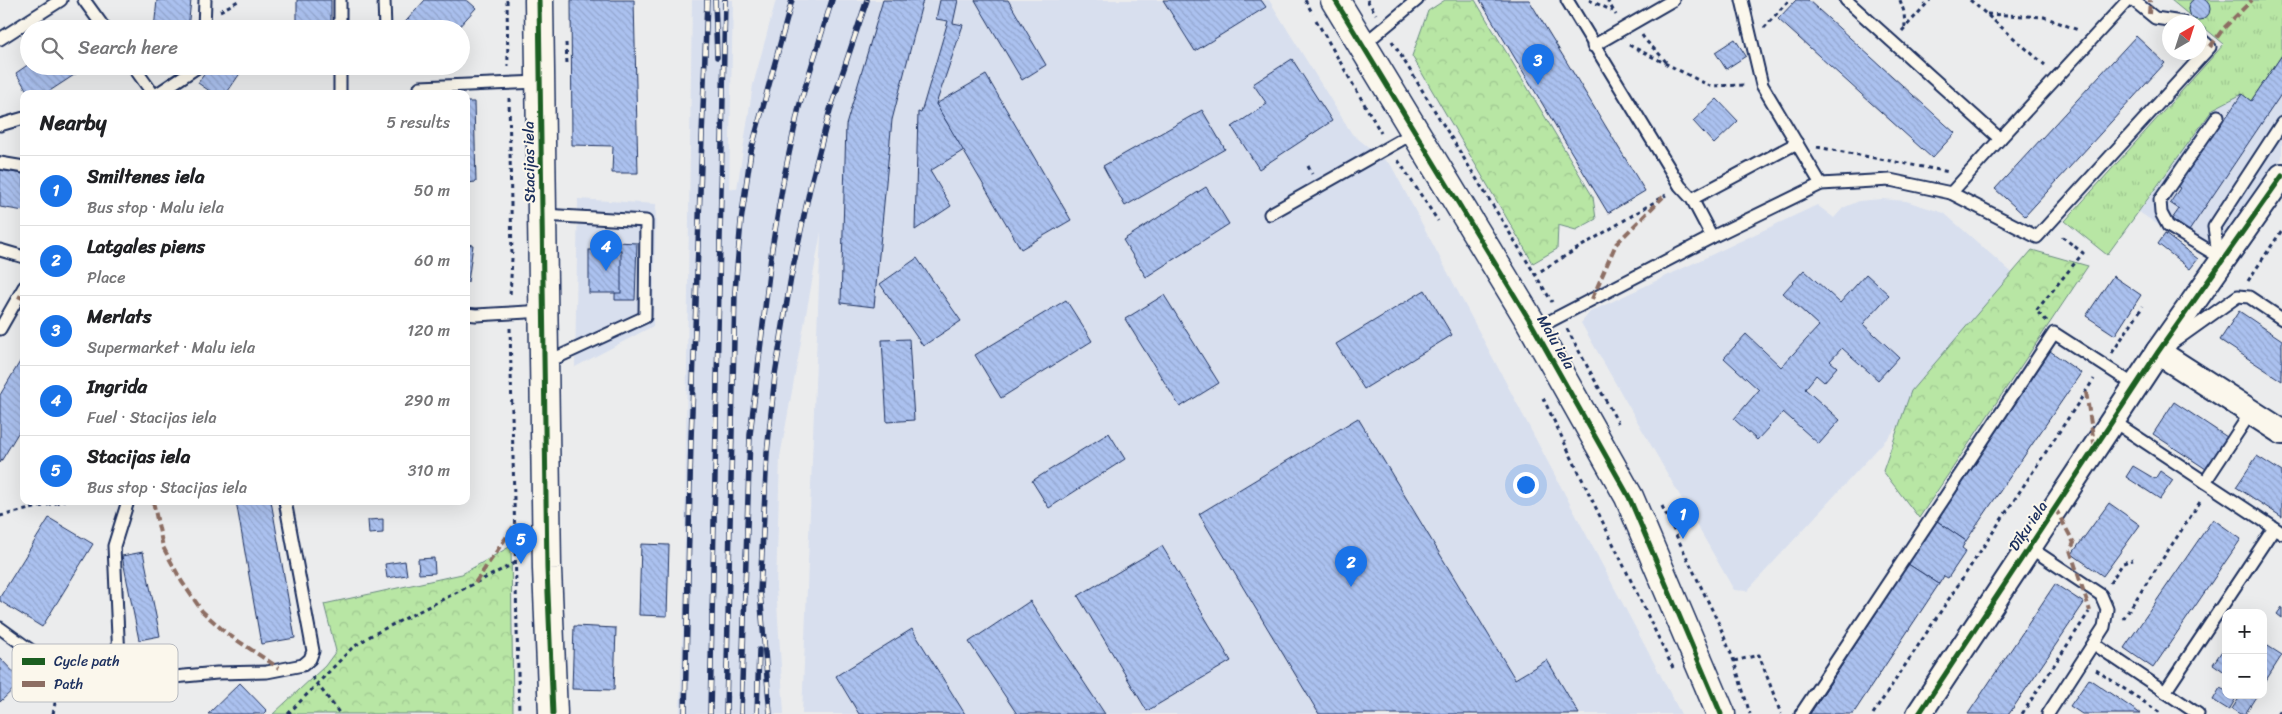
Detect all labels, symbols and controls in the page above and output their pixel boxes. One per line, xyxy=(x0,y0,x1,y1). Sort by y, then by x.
north arrow xyxy=(2162,15,2207,60)
search box xyxy=(20,20,470,75)
text: Search here xyxy=(78,31,178,64)
icon: search xyxy=(38,34,66,62)
pin: 3 xyxy=(1522,44,1554,85)
text: Nearby xyxy=(40,104,106,142)
text: 5 results xyxy=(386,108,450,137)
street label: Stacijas iela xyxy=(515,121,543,203)
text: Smiltenes iela xyxy=(87,160,205,193)
text: 1 xyxy=(53,176,59,205)
text: 50 m xyxy=(414,176,450,205)
text: Bus stop · Malu iela xyxy=(87,193,224,222)
text: Latgales piens xyxy=(87,230,205,263)
pin: 4 xyxy=(590,230,622,271)
text: 2 xyxy=(51,246,61,275)
text: 60 m xyxy=(414,246,450,275)
text: Place xyxy=(87,263,126,292)
text: Merlats xyxy=(87,300,151,333)
street label: Malu iela xyxy=(1530,310,1582,375)
text: 3 xyxy=(52,316,60,345)
text: 120 m xyxy=(407,316,450,345)
text: Supermarket · Malu iela xyxy=(87,333,255,362)
text: Ingrida xyxy=(87,370,147,403)
text: 4 xyxy=(51,386,61,415)
text: 290 m xyxy=(404,386,450,415)
text: Fuel · Stacijas iela xyxy=(87,403,217,432)
text: Stacijas iela xyxy=(87,440,190,473)
text: 5 xyxy=(51,456,61,485)
text: 310 m xyxy=(408,456,450,485)
your location xyxy=(1513,472,1539,498)
text: Bus stop · Stacijas iela xyxy=(87,473,247,502)
street label: Dīķu iela xyxy=(2002,495,2055,557)
pin: 1 xyxy=(1667,498,1699,539)
pin: 5 xyxy=(505,523,537,564)
pin: 2 xyxy=(1335,546,1367,587)
map controls xyxy=(2222,609,2267,699)
button: + xyxy=(2222,609,2267,654)
legend xyxy=(12,644,178,702)
text: Cycle path xyxy=(54,649,120,674)
button: − xyxy=(2222,654,2267,699)
text: Path xyxy=(54,672,83,697)

